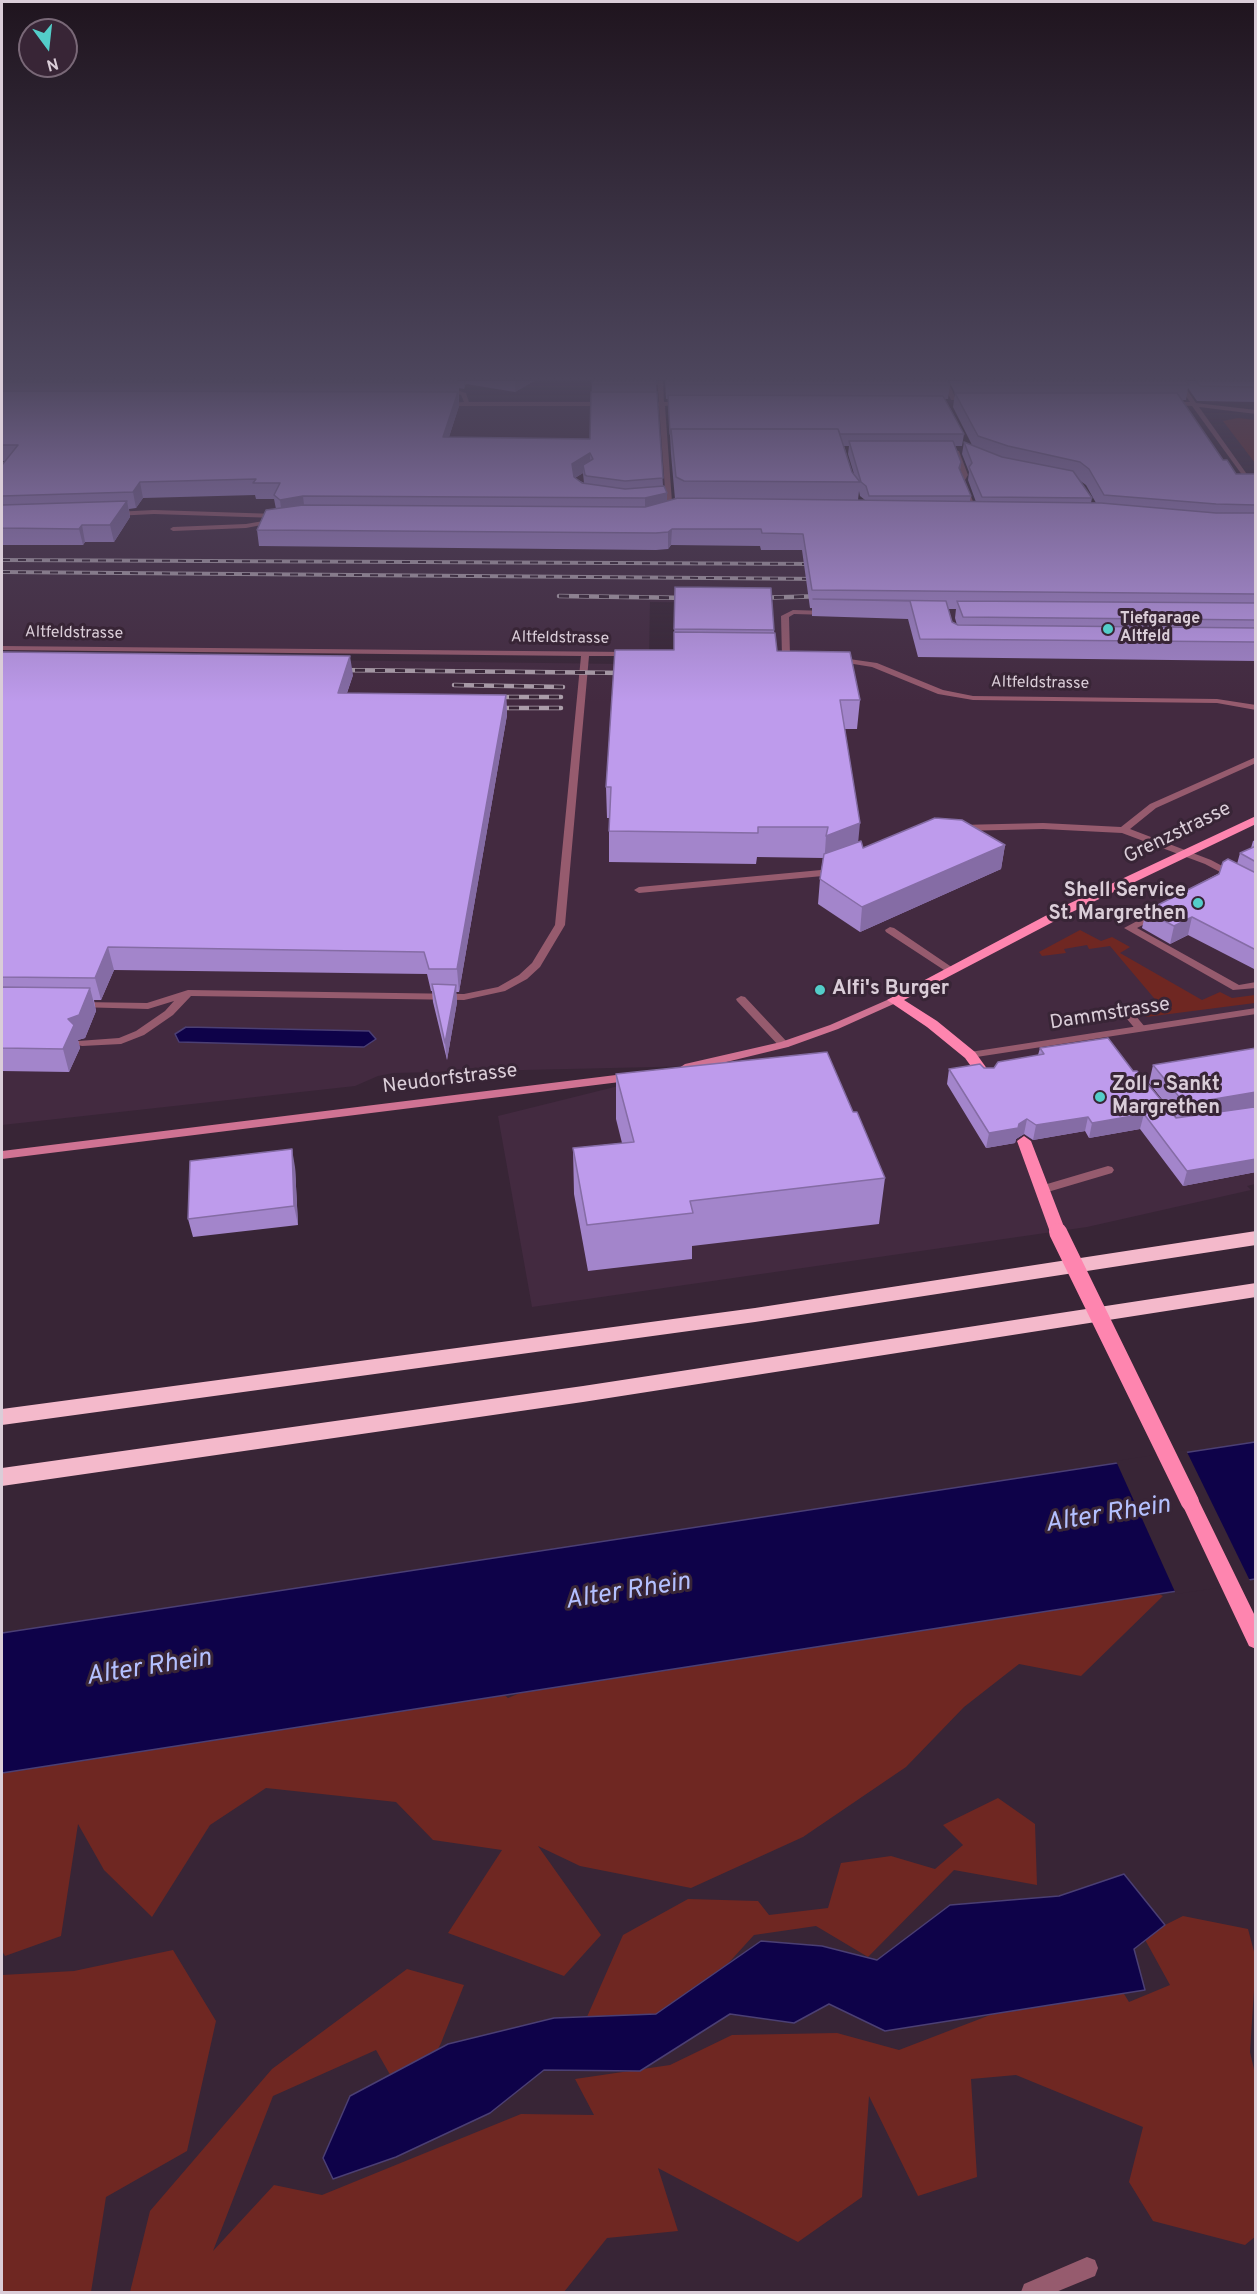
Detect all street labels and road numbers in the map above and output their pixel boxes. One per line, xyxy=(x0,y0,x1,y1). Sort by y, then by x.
street label: Altfeldstrasse xyxy=(25,624,123,644)
street label: Altfeldstrasse xyxy=(511,629,609,649)
street label: Altfeldstrasse xyxy=(991,674,1089,694)
street label: Grenzstrasse xyxy=(1120,798,1236,870)
street label: Dammstrasse xyxy=(1048,994,1172,1036)
street label: Neudorfstrasse xyxy=(381,1060,519,1100)

